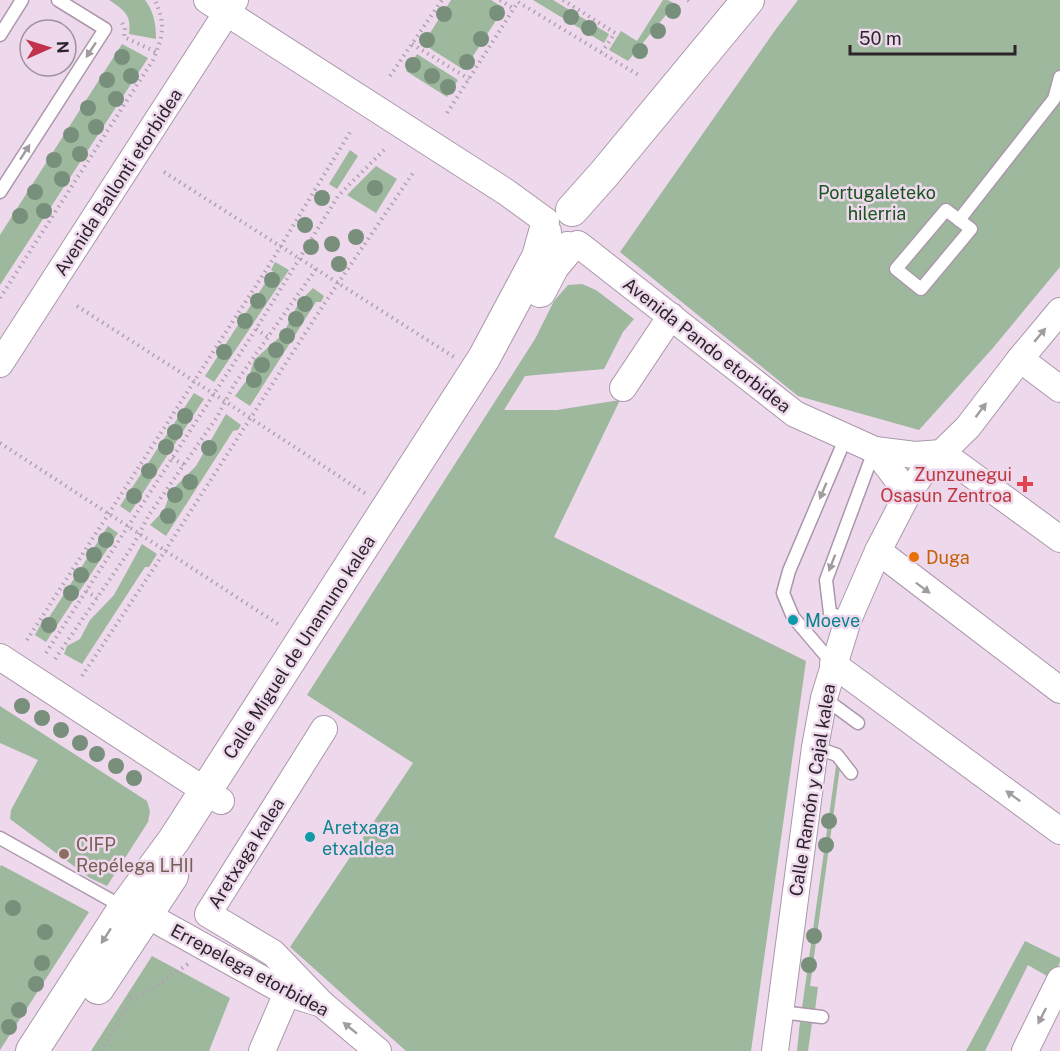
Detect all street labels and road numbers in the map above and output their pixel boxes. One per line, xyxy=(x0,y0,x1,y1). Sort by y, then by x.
street label: Avenida Ballonti etorbidea xyxy=(50,85,186,279)
street label: Avenida Pando etorbidea xyxy=(619,273,795,417)
street label: Calle Miguel de Unamuno kalea xyxy=(219,531,379,763)
street label: Calle Ramón y Cajal kalea xyxy=(785,682,839,898)
street label: Aretxaga kalea xyxy=(204,794,288,912)
street label: Errepelega etorbidea xyxy=(167,919,333,1021)

